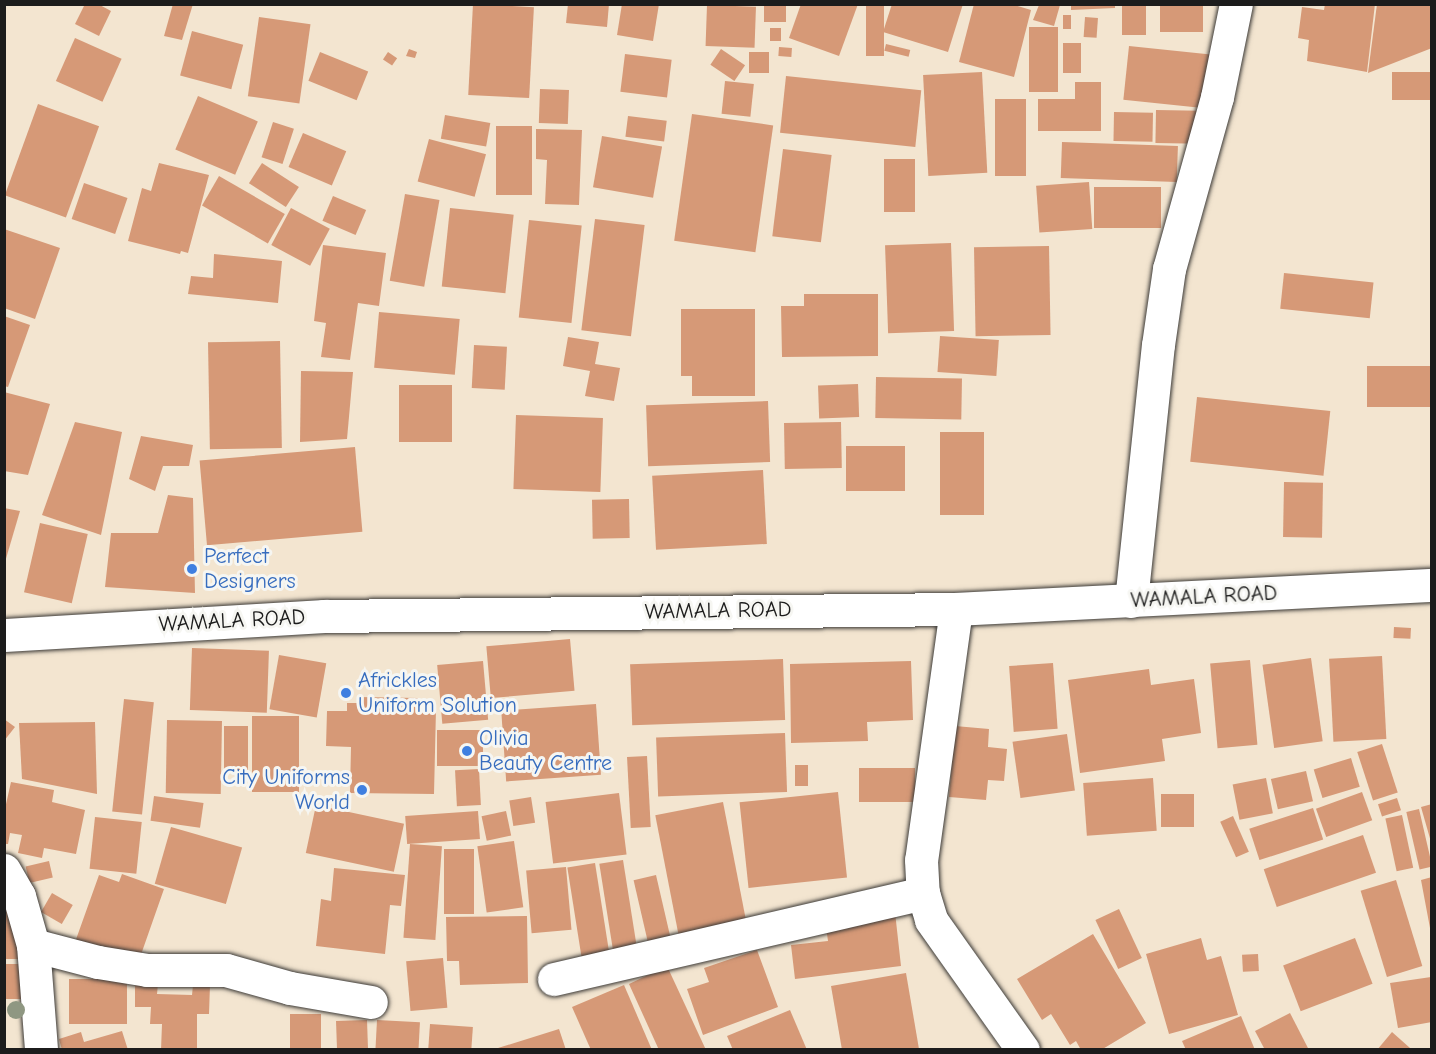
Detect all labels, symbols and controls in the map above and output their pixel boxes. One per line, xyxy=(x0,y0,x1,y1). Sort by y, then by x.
place label: Perfect Designers xyxy=(204,543,296,594)
marker: Perfect Designers xyxy=(185,562,199,576)
street label: WAMALA ROAD xyxy=(1130,580,1278,614)
street label: WAMALA ROAD xyxy=(644,597,792,625)
street label: WAMALA ROAD xyxy=(158,604,306,638)
place label: Africkles Uniform Solution xyxy=(358,667,517,718)
marker: Africkles Uniform Solution xyxy=(339,686,353,700)
place label: Olivia Beauty Centre xyxy=(479,725,612,776)
marker: Olivia Beauty Centre xyxy=(460,744,474,758)
place label: City Uniforms World xyxy=(222,764,350,816)
marker: City Uniforms World xyxy=(355,783,369,797)

